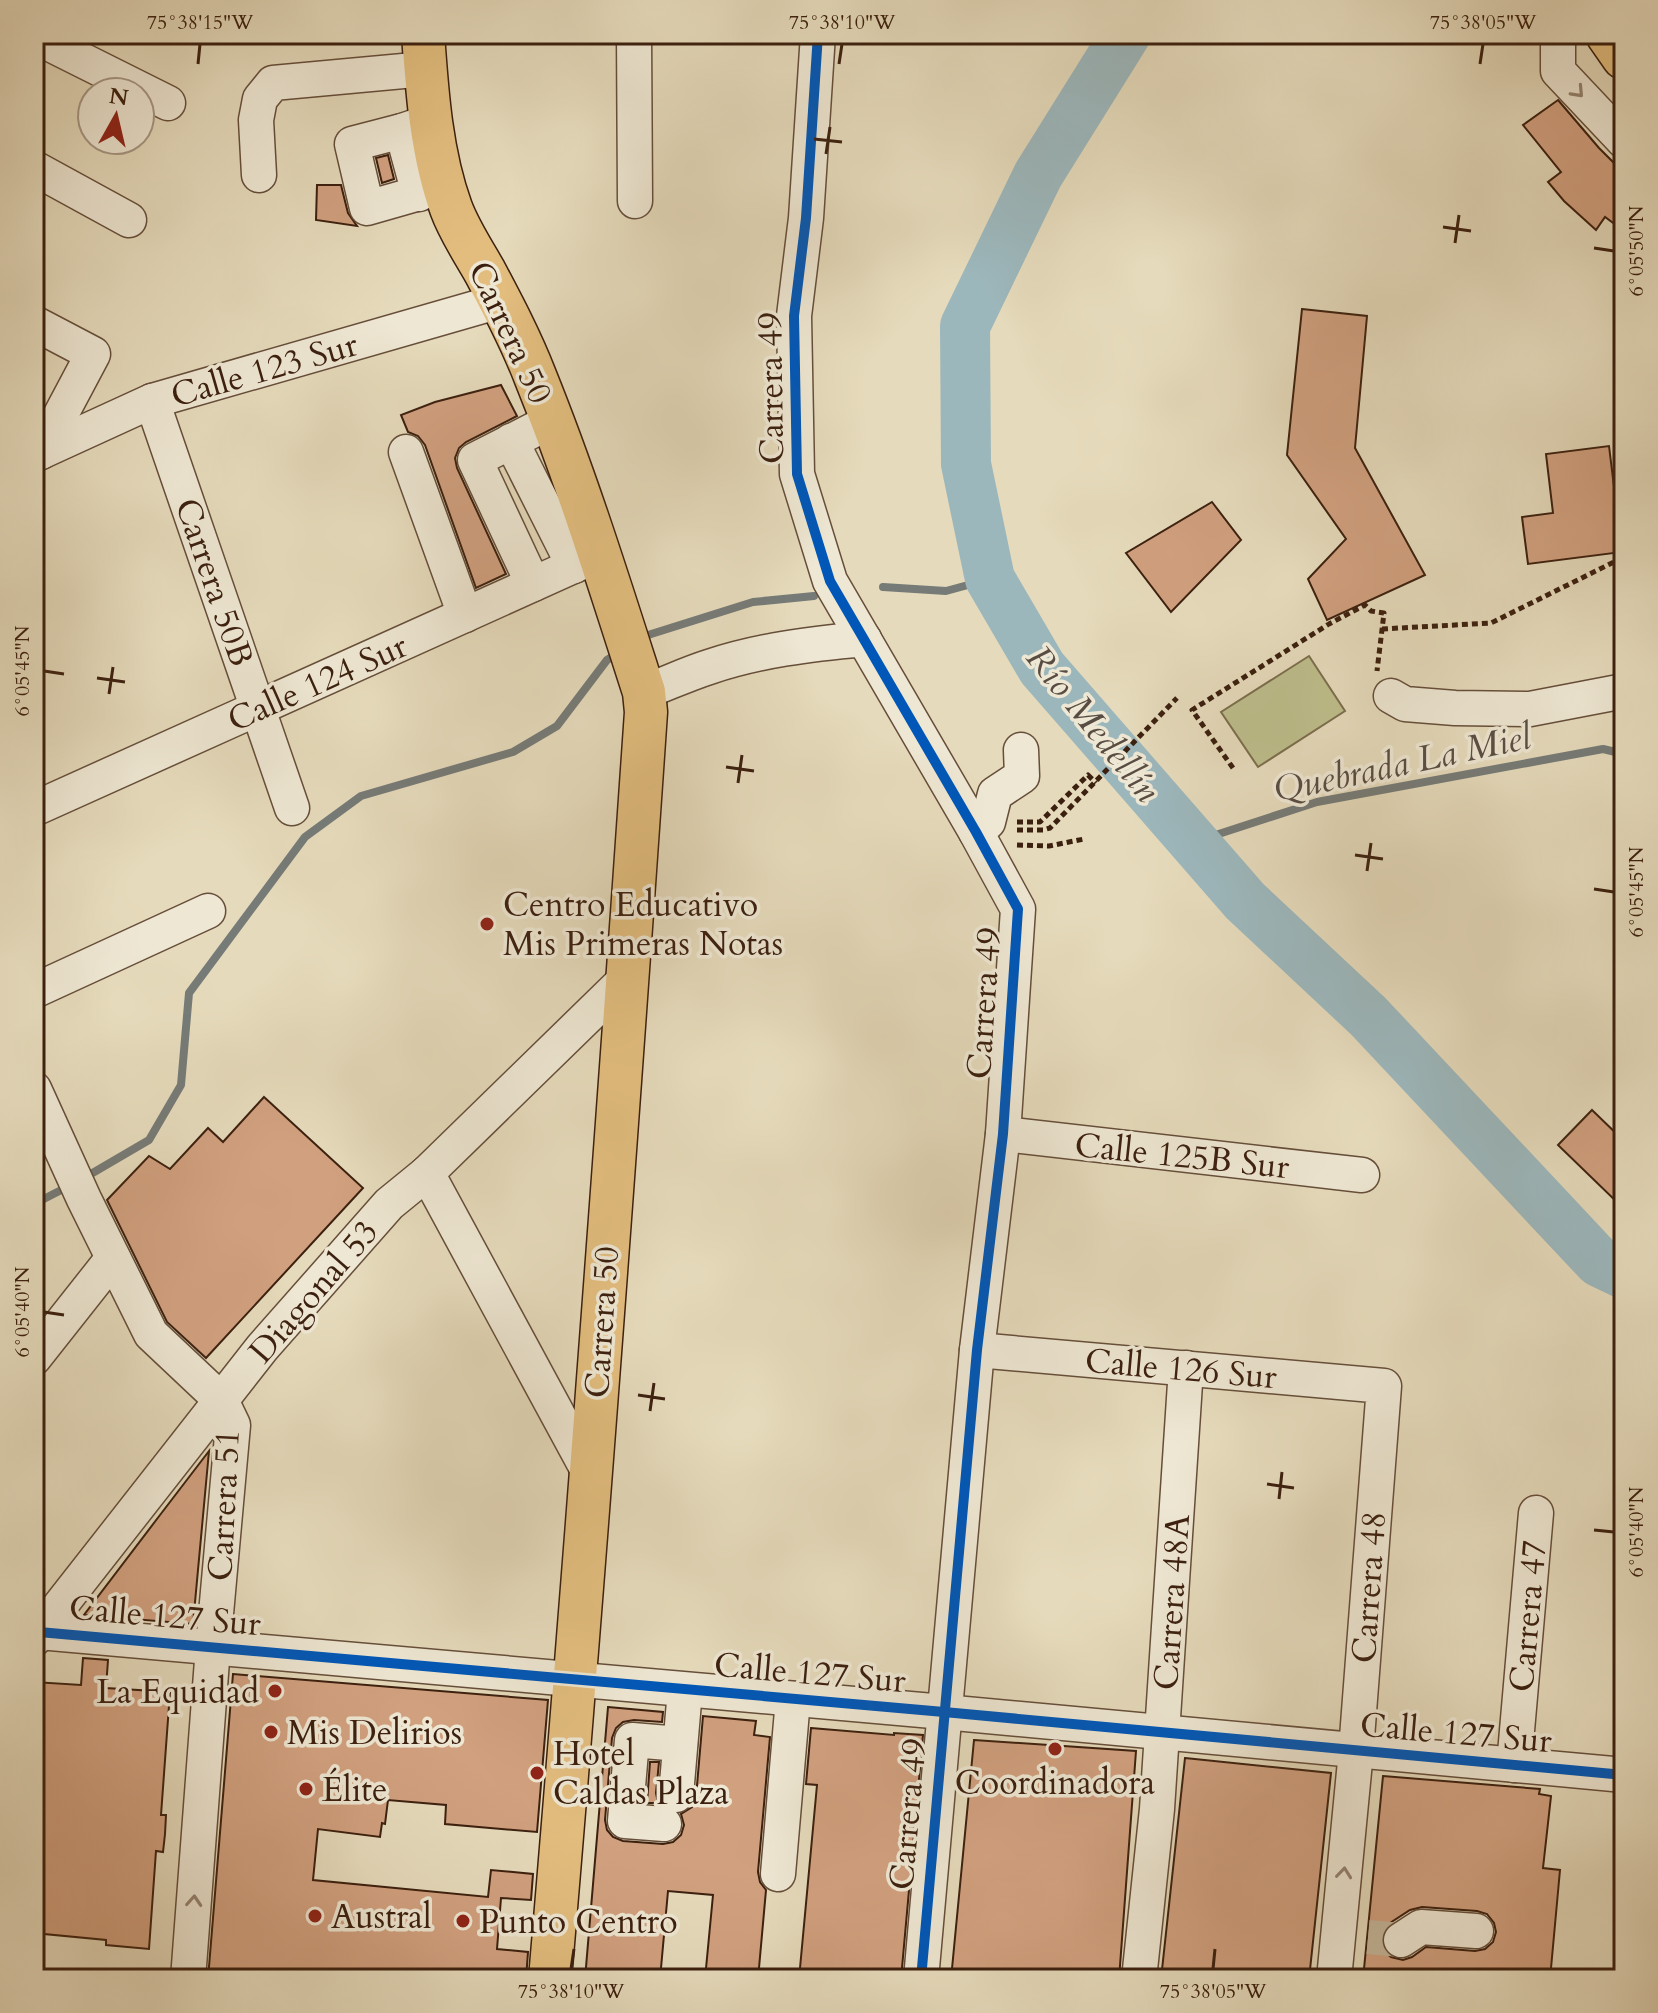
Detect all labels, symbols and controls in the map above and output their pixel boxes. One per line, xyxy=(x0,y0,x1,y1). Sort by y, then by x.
text: 75°38'15"W xyxy=(147,9,254,36)
text: 75°38'10"W xyxy=(789,9,896,36)
text: 75°38'05"W xyxy=(1430,9,1537,36)
north arrow xyxy=(76,76,156,156)
text: N xyxy=(107,81,130,113)
one-way arrow xyxy=(1569,83,1584,97)
text: 6°05'50"N xyxy=(1623,205,1650,297)
street label: Carrera 50 xyxy=(457,254,563,411)
street label: Carrera 49 xyxy=(747,312,795,464)
street label: Calle 123 Sur xyxy=(166,321,363,419)
street label: Carrera 50B xyxy=(164,492,264,673)
street label: Calle 124 Sur xyxy=(220,623,415,743)
text: 6°05'45"N xyxy=(9,625,36,717)
water label: Río Medellín xyxy=(1015,635,1171,813)
water label: Quebrada La Miel xyxy=(1269,712,1537,815)
text: 6°05'45"N xyxy=(1623,846,1650,938)
place label: Centro Educativo Mis Primeras Notas xyxy=(503,882,783,967)
marker: Centro Educativo Mis Primeras Notas xyxy=(478,915,496,933)
street label: Carrera 49 xyxy=(956,926,1012,1080)
street label: Calle 125B Sur xyxy=(1073,1122,1292,1190)
street label: Diagonal 53 xyxy=(239,1210,389,1373)
street label: Carrera 50 xyxy=(574,1245,630,1399)
text: 6°05'40"N xyxy=(9,1266,36,1358)
street label: Calle 126 Sur xyxy=(1083,1338,1279,1400)
street label: Carrera 51 xyxy=(197,1428,251,1582)
text: 6°05'40"N xyxy=(1623,1486,1650,1578)
street label: Carrera 48 xyxy=(1341,1510,1397,1664)
street label: Carrera 48A xyxy=(1143,1512,1201,1692)
street label: Carrera 47 xyxy=(1498,1538,1558,1694)
street label: Calle 127 Sur xyxy=(67,1585,263,1647)
street label: Calle 127 Sur xyxy=(712,1642,908,1704)
place label: La Equidad xyxy=(96,1669,259,1715)
marker: La Equidad xyxy=(266,1682,284,1700)
street label: Calle 127 Sur xyxy=(1358,1702,1554,1764)
place label: Mis Delirios xyxy=(287,1710,462,1756)
marker: Mis Delirios xyxy=(262,1723,280,1741)
place label: Hotel Caldas Plaza xyxy=(553,1731,729,1816)
street label: Carrera 49 xyxy=(878,1736,938,1892)
marker: Coordinadora xyxy=(1046,1740,1064,1758)
place label: Coordinadora xyxy=(955,1760,1156,1806)
marker: Hotel Caldas Plaza xyxy=(528,1764,546,1782)
place label: Élite xyxy=(322,1767,387,1813)
marker: Élite xyxy=(297,1780,315,1798)
one-way arrow xyxy=(1335,1867,1352,1880)
one-way arrow xyxy=(185,1894,202,1907)
place label: Austral xyxy=(331,1894,432,1940)
place label: Punto Centro xyxy=(479,1899,678,1945)
marker: Austral xyxy=(306,1907,324,1925)
marker: Punto Centro xyxy=(454,1912,472,1930)
text: 75°38'10"W xyxy=(518,1978,625,2005)
text: 75°38'05"W xyxy=(1160,1978,1267,2005)

